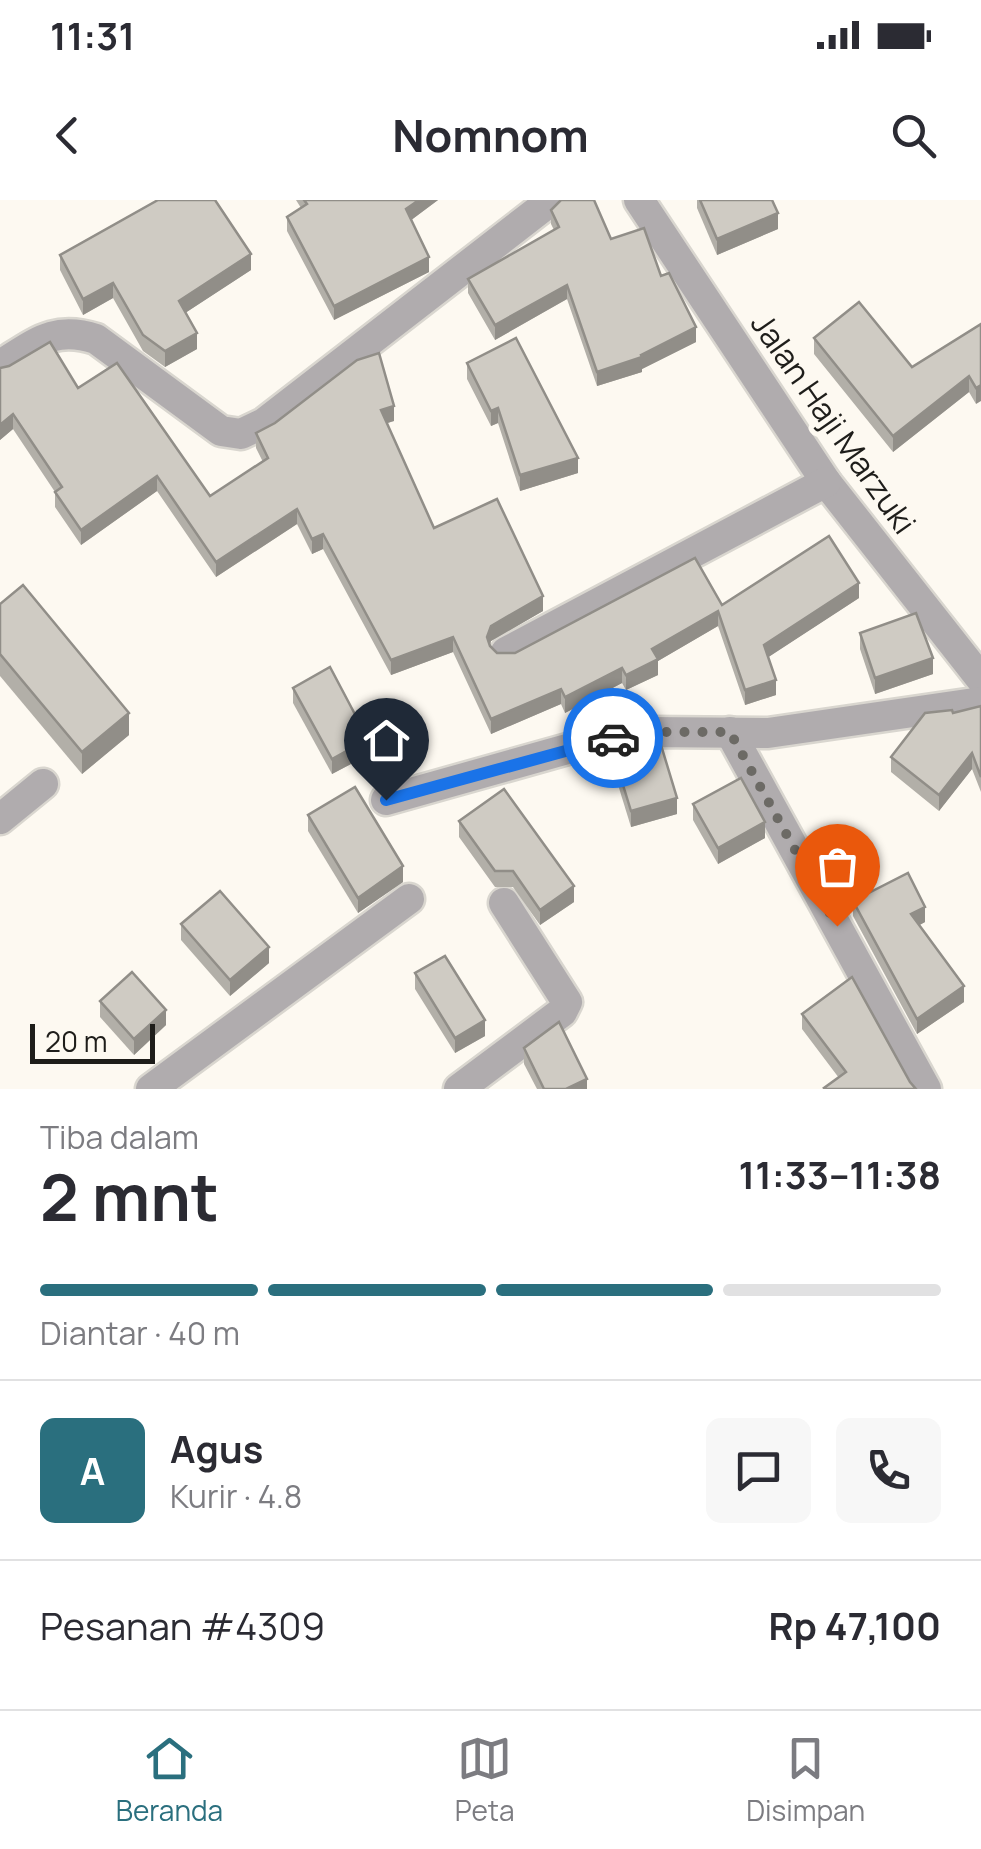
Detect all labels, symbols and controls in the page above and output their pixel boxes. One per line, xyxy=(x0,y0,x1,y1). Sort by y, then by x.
text: 11:31 xyxy=(50,9,135,61)
text: Nomnom xyxy=(392,104,589,166)
icon: back xyxy=(40,108,95,163)
icon: search xyxy=(886,108,941,163)
street label: Jalan Haji Marzuki xyxy=(741,304,927,542)
courier xyxy=(563,688,663,788)
pin xyxy=(344,698,429,801)
icon: car xyxy=(586,711,641,766)
icon: home xyxy=(359,713,414,768)
pin xyxy=(795,824,880,927)
icon: bag xyxy=(810,839,865,894)
scale bar xyxy=(30,1019,155,1064)
text: 20 m xyxy=(45,1022,107,1060)
text: Tiba dalam xyxy=(40,1115,199,1159)
text: 11:33–11:38 xyxy=(738,1148,941,1200)
text: 2 mnt xyxy=(40,1152,219,1241)
text: Diantar · 40 m xyxy=(40,1311,240,1355)
button: chat xyxy=(706,1418,811,1523)
button: phone xyxy=(836,1418,941,1523)
text: Agus xyxy=(170,1422,263,1474)
text: A xyxy=(80,1444,105,1496)
text: Kurir · 4.8 xyxy=(170,1474,302,1518)
text: Pesanan #4309 xyxy=(40,1599,325,1651)
text: Rp 47,100 xyxy=(769,1599,941,1651)
tab: Beranda xyxy=(116,1731,223,1829)
tab: Peta xyxy=(455,1731,515,1829)
tab: Disimpan xyxy=(746,1731,865,1829)

